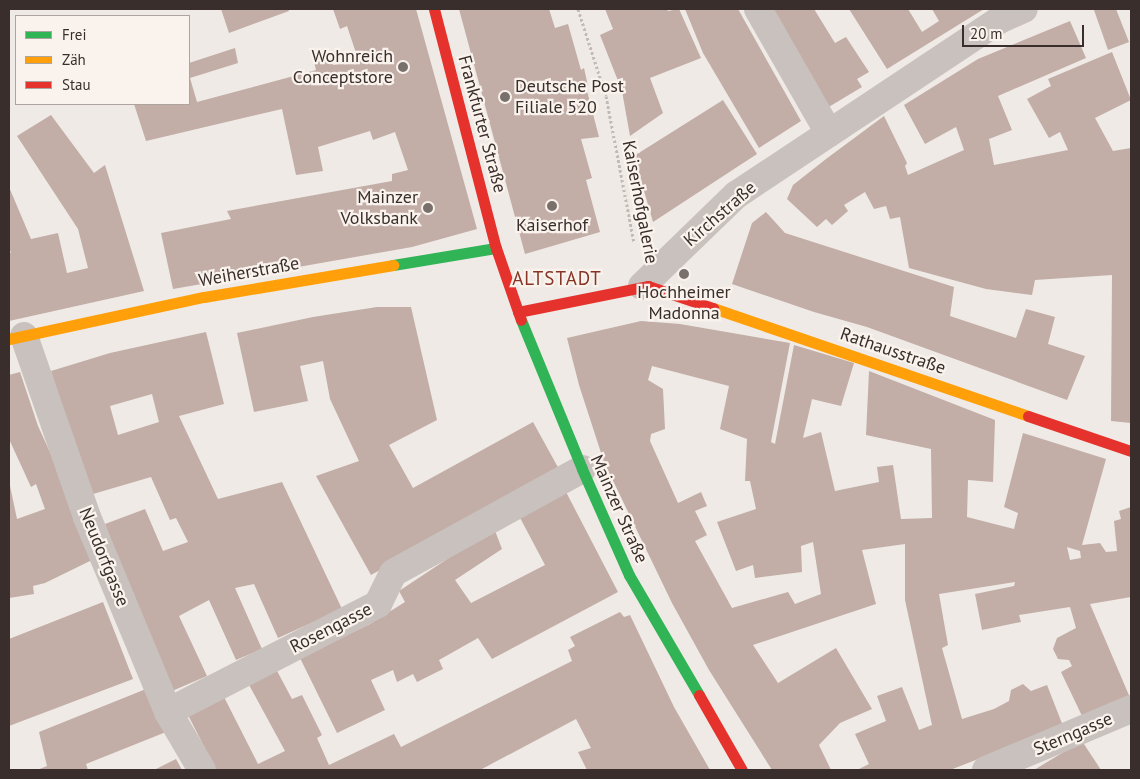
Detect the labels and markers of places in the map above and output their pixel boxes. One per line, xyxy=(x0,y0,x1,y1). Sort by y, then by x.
place label: Wohnreich Conceptstore xyxy=(293,46,393,88)
marker: Wohnreich Conceptstore xyxy=(397,61,409,73)
place label: Deutsche Post Filiale 520 xyxy=(515,76,624,118)
marker: Deutsche Post Filiale 520 xyxy=(499,91,511,103)
place label: Mainzer Volksbank xyxy=(341,187,418,230)
marker: Kaiserhof xyxy=(546,200,558,212)
marker: Mainzer Volksbank xyxy=(422,202,434,214)
place label: Kaiserhof xyxy=(516,214,588,236)
marker: Hochheimer Madonna xyxy=(678,268,690,280)
place label: Hochheimer Madonna xyxy=(637,282,731,324)

